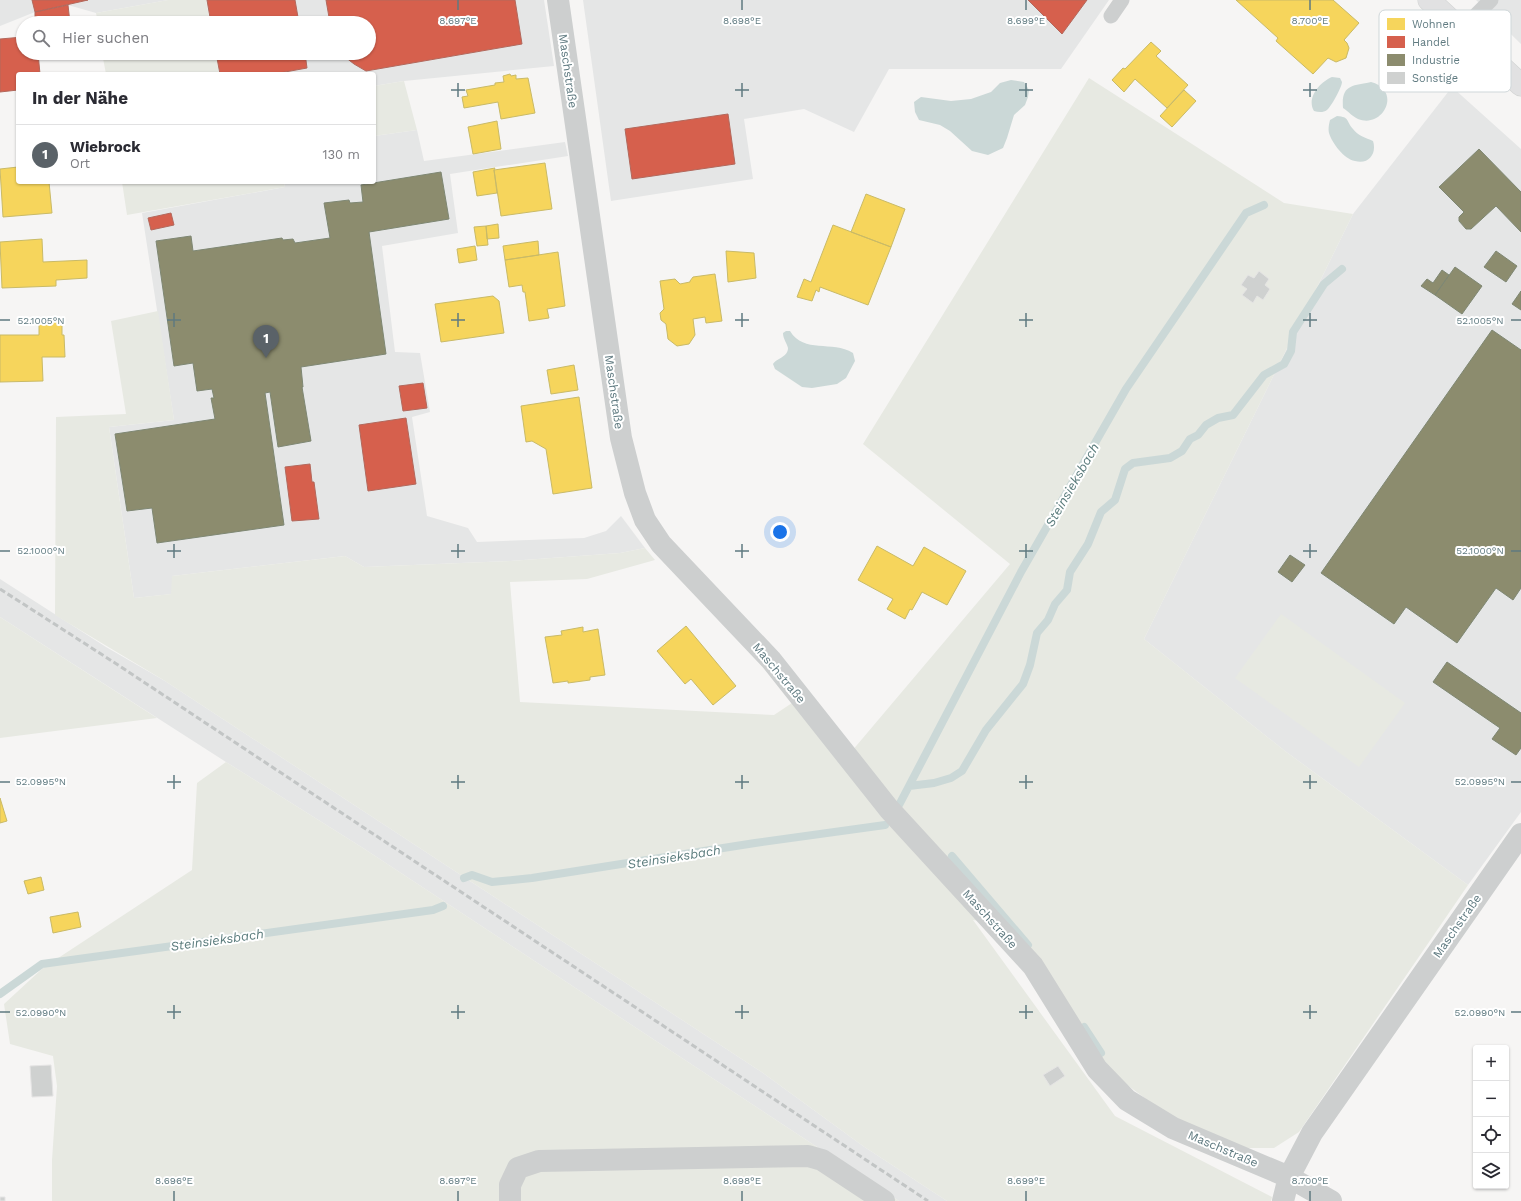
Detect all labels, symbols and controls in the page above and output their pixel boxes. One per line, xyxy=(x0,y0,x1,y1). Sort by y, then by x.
legend xyxy=(1379,10,1511,92)
text: 8.697°E xyxy=(439,15,477,26)
text: 8.698°E xyxy=(723,15,761,26)
text: 8.699°E xyxy=(1007,15,1045,26)
text: 8.700°E xyxy=(1292,15,1328,26)
search box xyxy=(16,16,376,60)
text: Wohnen xyxy=(1412,18,1456,31)
icon: search xyxy=(30,27,52,49)
text: Hier suchen xyxy=(62,29,149,47)
street label: Maschstraße xyxy=(556,33,580,109)
text: Handel xyxy=(1412,36,1450,49)
text: Industrie xyxy=(1412,54,1460,67)
text: Sonstige xyxy=(1412,72,1458,85)
text: In der Nähe xyxy=(32,88,128,108)
text: Wiebrock xyxy=(70,138,141,156)
text: 1 xyxy=(42,147,48,162)
text: 130 m xyxy=(322,147,360,162)
text: Ort xyxy=(70,156,90,171)
text: 52.1005°N xyxy=(17,315,65,326)
text: 52.1005°N xyxy=(1456,315,1504,326)
pin: 1 xyxy=(253,325,279,358)
street label: Maschstraße xyxy=(602,354,626,430)
water label: Steinsieksbach xyxy=(1042,440,1102,529)
your location xyxy=(770,522,790,542)
text: 52.1000°N xyxy=(17,545,65,556)
text: 52.1000°N xyxy=(1456,545,1504,556)
street label: Maschstraße xyxy=(750,640,808,706)
text: 52.0995°N xyxy=(16,776,66,787)
text: 52.0995°N xyxy=(1455,776,1505,787)
water label: Steinsieksbach xyxy=(626,842,722,872)
street label: Maschstraße xyxy=(960,887,1020,951)
street label: Maschstraße xyxy=(1430,891,1484,961)
water label: Steinsieksbach xyxy=(169,926,265,954)
text: 52.0990°N xyxy=(16,1007,66,1018)
text: 52.0990°N xyxy=(1455,1007,1505,1018)
map controls xyxy=(1473,1045,1509,1189)
button: + xyxy=(1473,1045,1509,1081)
button: − xyxy=(1473,1081,1509,1117)
button: locate xyxy=(1473,1117,1509,1153)
street label: Maschstraße xyxy=(1186,1128,1260,1170)
button: layers xyxy=(1473,1153,1509,1189)
text: 8.696°E xyxy=(155,1175,193,1186)
text: 8.697°E xyxy=(439,1175,477,1186)
text: 8.698°E xyxy=(723,1175,761,1186)
text: 8.699°E xyxy=(1007,1175,1045,1186)
text: 8.700°E xyxy=(1292,1175,1328,1186)

